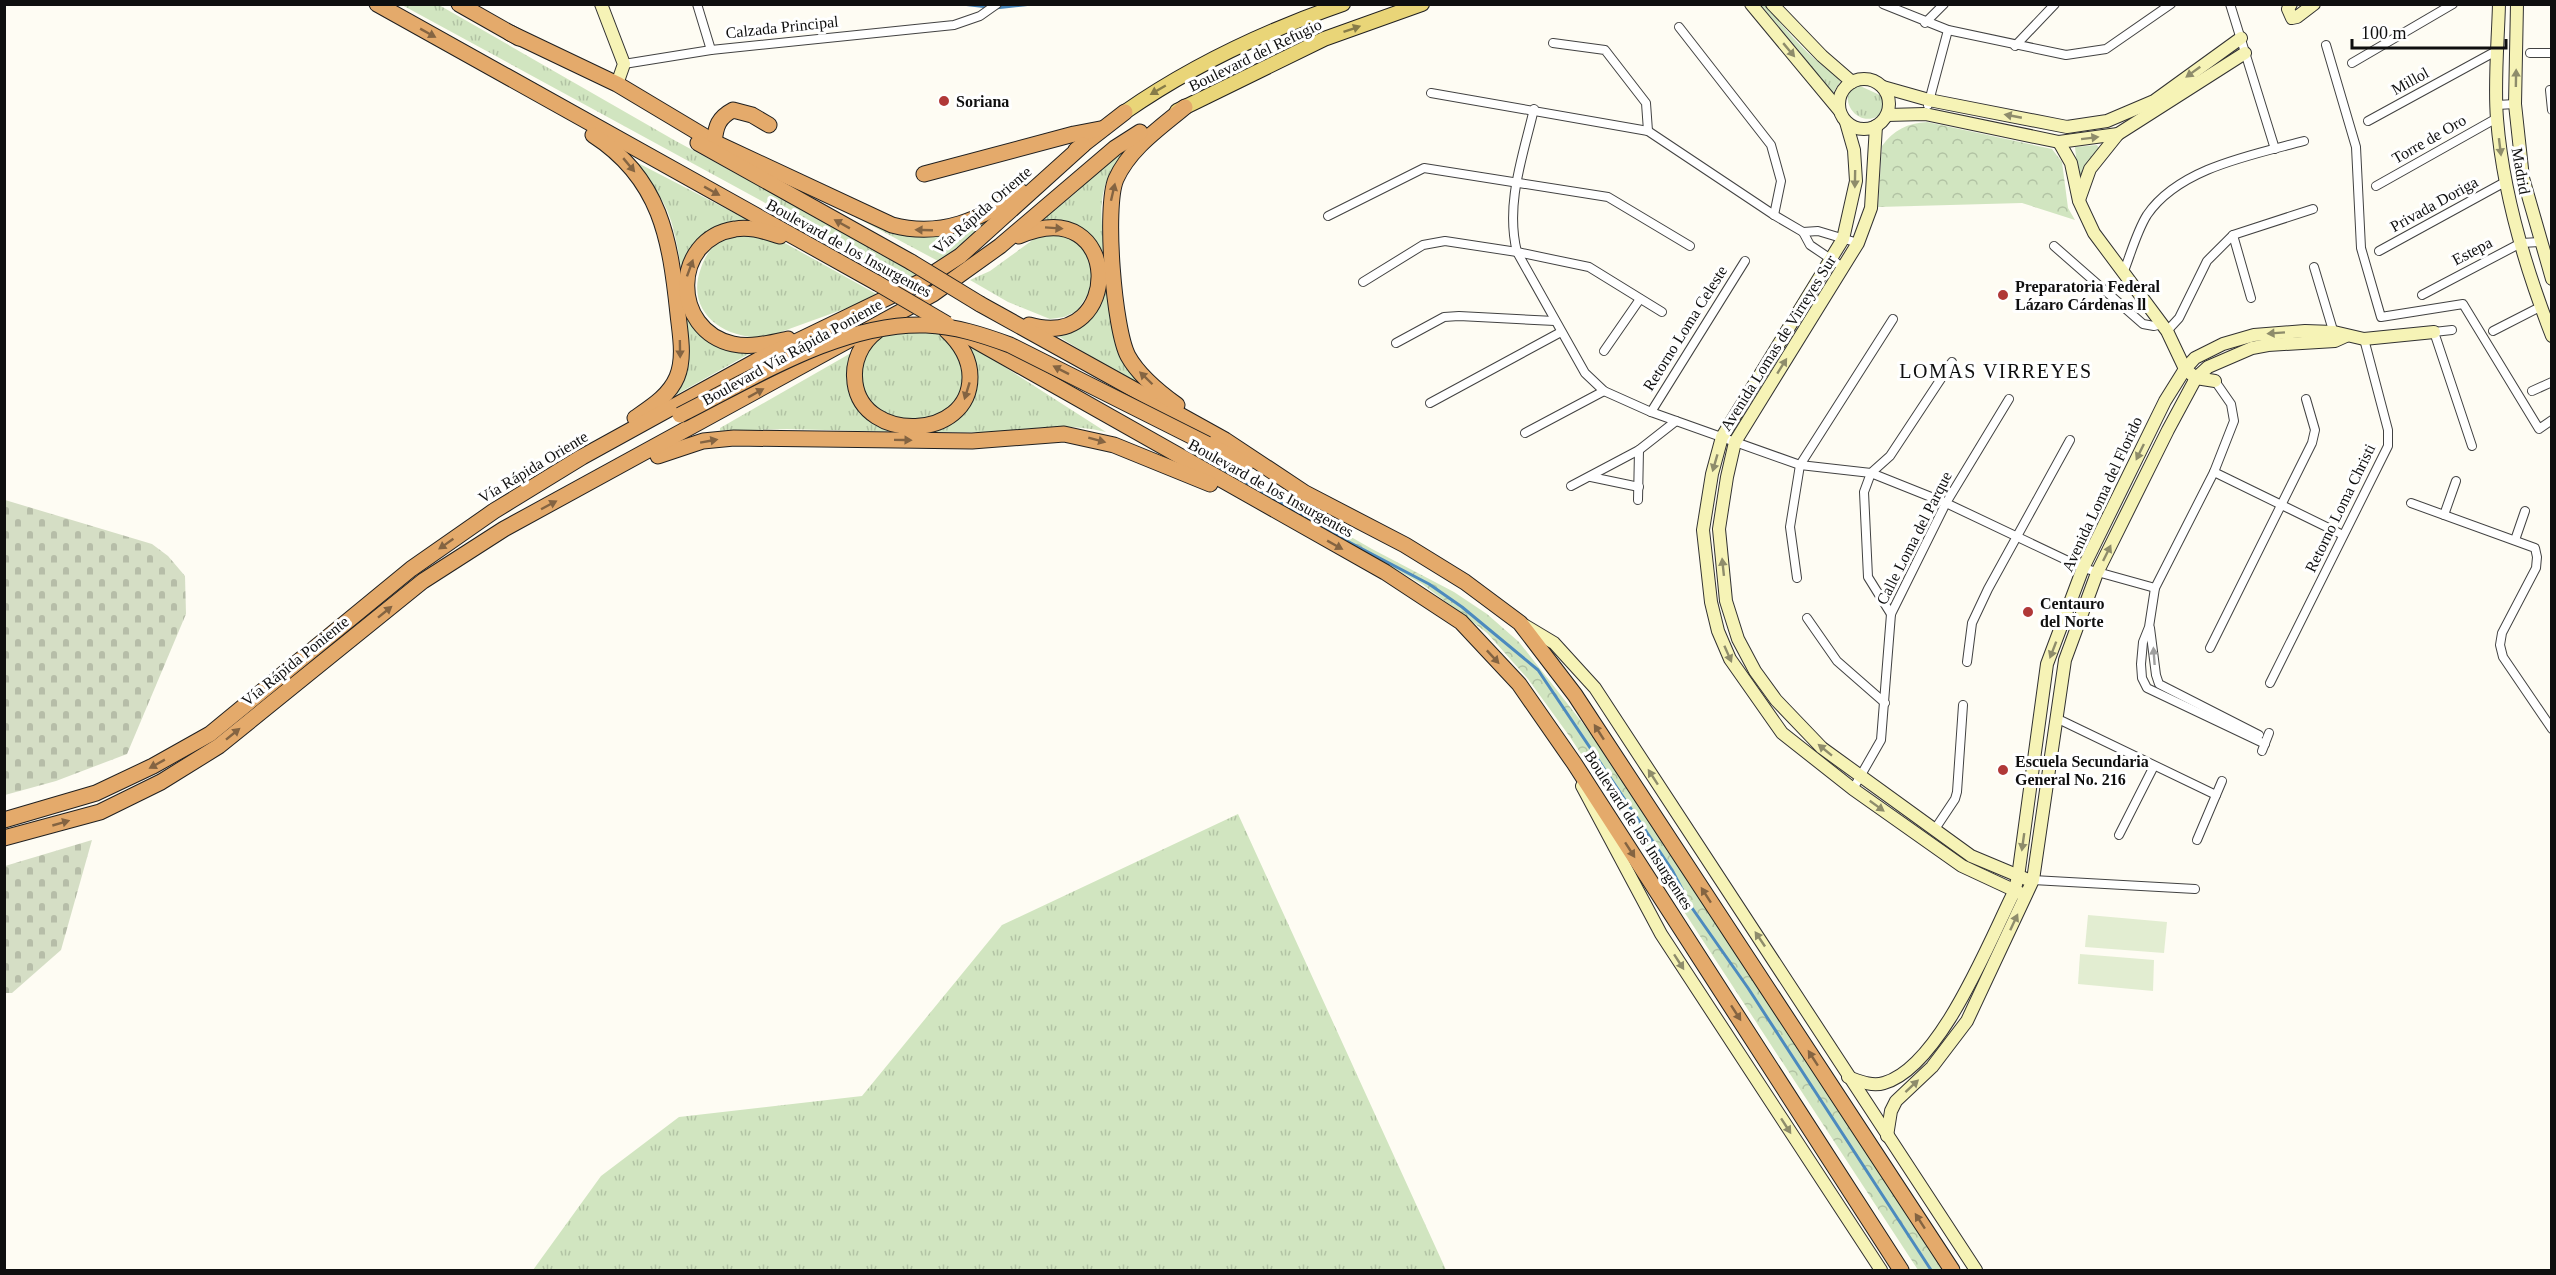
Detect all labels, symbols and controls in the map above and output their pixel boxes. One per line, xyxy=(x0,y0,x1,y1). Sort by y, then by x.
scale bar xyxy=(2352,12,2506,50)
street label: Calzada Principal xyxy=(725,13,840,42)
street label: Boulevard del Refugio xyxy=(1186,15,1325,95)
one-way arrow xyxy=(1344,23,1362,33)
text: 100 m xyxy=(2361,23,2407,43)
one-way arrow xyxy=(420,28,437,38)
one-way arrow xyxy=(1782,42,1794,57)
street label: Millol xyxy=(2388,64,2432,98)
one-way arrow xyxy=(2186,66,2202,78)
one-way arrow xyxy=(2511,68,2520,87)
one-way arrow xyxy=(1149,85,1166,95)
place label: Soriana xyxy=(956,93,1009,110)
marker: Soriana xyxy=(937,94,951,108)
one-way arrow xyxy=(2003,111,2022,120)
street label: Torre de Oro xyxy=(2389,111,2469,167)
one-way arrow xyxy=(2080,134,2099,143)
one-way arrow xyxy=(2496,137,2505,156)
street label: Madrid xyxy=(2509,146,2533,196)
one-way arrow xyxy=(622,157,635,172)
street label: Vía Rápida Oriente xyxy=(929,163,1035,258)
one-way arrow xyxy=(1850,170,1860,189)
street label: Privada Doriga xyxy=(2387,173,2481,236)
one-way arrow xyxy=(1108,183,1118,202)
one-way arrow xyxy=(704,186,721,196)
street label: Boulevard de los Insurgentes xyxy=(763,196,934,301)
one-way arrow xyxy=(834,218,850,229)
one-way arrow xyxy=(1045,223,1064,233)
one-way arrow xyxy=(914,225,933,234)
street label: Estepa xyxy=(2449,233,2495,269)
street label: Avenida Lomas de Virreyes Sur xyxy=(1717,252,1840,434)
one-way arrow xyxy=(686,259,696,277)
street label: Retorno Loma Celeste xyxy=(1640,262,1730,394)
place label: Preparatoria Federal Lázaro Cárdenas ll xyxy=(2015,278,2161,313)
marker: Preparatoria Federal Lázaro Cárdenas ll xyxy=(1996,288,2010,302)
street label: Boulevard Vía Rápida Poniente xyxy=(699,295,885,409)
one-way arrow xyxy=(2266,329,2285,338)
one-way arrow xyxy=(676,339,685,358)
one-way arrow xyxy=(1777,358,1788,375)
district label: LOMAS VIRREYES xyxy=(1899,360,2093,382)
one-way arrow xyxy=(1052,365,1070,375)
one-way arrow xyxy=(1140,372,1154,386)
one-way arrow xyxy=(962,382,971,400)
one-way arrow xyxy=(748,388,765,398)
street label: Avenida Loma del Florido xyxy=(2059,414,2145,574)
street label: Vía Rápida Oriente xyxy=(475,428,591,507)
one-way arrow xyxy=(894,435,913,445)
one-way arrow xyxy=(699,436,718,445)
one-way arrow xyxy=(1088,436,1106,446)
street label: Boulevard de los Insurgentes xyxy=(1185,436,1356,541)
street label: Retorno Loma Christi xyxy=(2302,441,2379,575)
one-way arrow xyxy=(2135,444,2145,461)
one-way arrow xyxy=(1710,454,1719,472)
street label: Calle Loma del Parque xyxy=(1873,469,1956,608)
one-way arrow xyxy=(541,500,558,510)
one-way arrow xyxy=(438,538,454,550)
one-way arrow xyxy=(1327,540,1344,550)
one-way arrow xyxy=(2103,544,2112,561)
one-way arrow xyxy=(1718,558,1727,577)
place label: Centauro del Norte xyxy=(2040,595,2105,630)
one-way arrow xyxy=(377,605,393,618)
marker: Centauro del Norte xyxy=(2021,605,2035,619)
street label: Vía Rápida Poniente xyxy=(238,613,352,710)
one-way arrow xyxy=(2048,641,2057,659)
one-way arrow xyxy=(1724,645,1733,663)
one-way arrow xyxy=(2149,646,2159,665)
one-way arrow xyxy=(1486,649,1500,664)
one-way arrow xyxy=(1594,724,1605,740)
one-way arrow xyxy=(225,728,241,741)
one-way arrow xyxy=(1817,743,1833,756)
street label: Boulevard de los Insurgentes xyxy=(1580,747,1697,913)
place label: Escuela Secundaria General No. 216 xyxy=(2015,753,2149,788)
one-way arrow xyxy=(149,759,166,769)
marker: Escuela Secundaria General No. 216 xyxy=(1996,763,2010,777)
one-way arrow xyxy=(1647,769,1659,785)
one-way arrow xyxy=(1869,800,1885,812)
one-way arrow xyxy=(52,818,70,827)
one-way arrow xyxy=(2018,833,2028,852)
one-way arrow xyxy=(1624,841,1636,857)
one-way arrow xyxy=(1701,887,1712,903)
one-way arrow xyxy=(2009,914,2018,931)
one-way arrow xyxy=(1754,932,1766,948)
one-way arrow xyxy=(1673,954,1685,970)
one-way arrow xyxy=(1730,1005,1741,1022)
one-way arrow xyxy=(1808,1050,1819,1066)
one-way arrow xyxy=(1904,1079,1919,1093)
one-way arrow xyxy=(1780,1118,1791,1134)
one-way arrow xyxy=(1914,1214,1926,1230)

